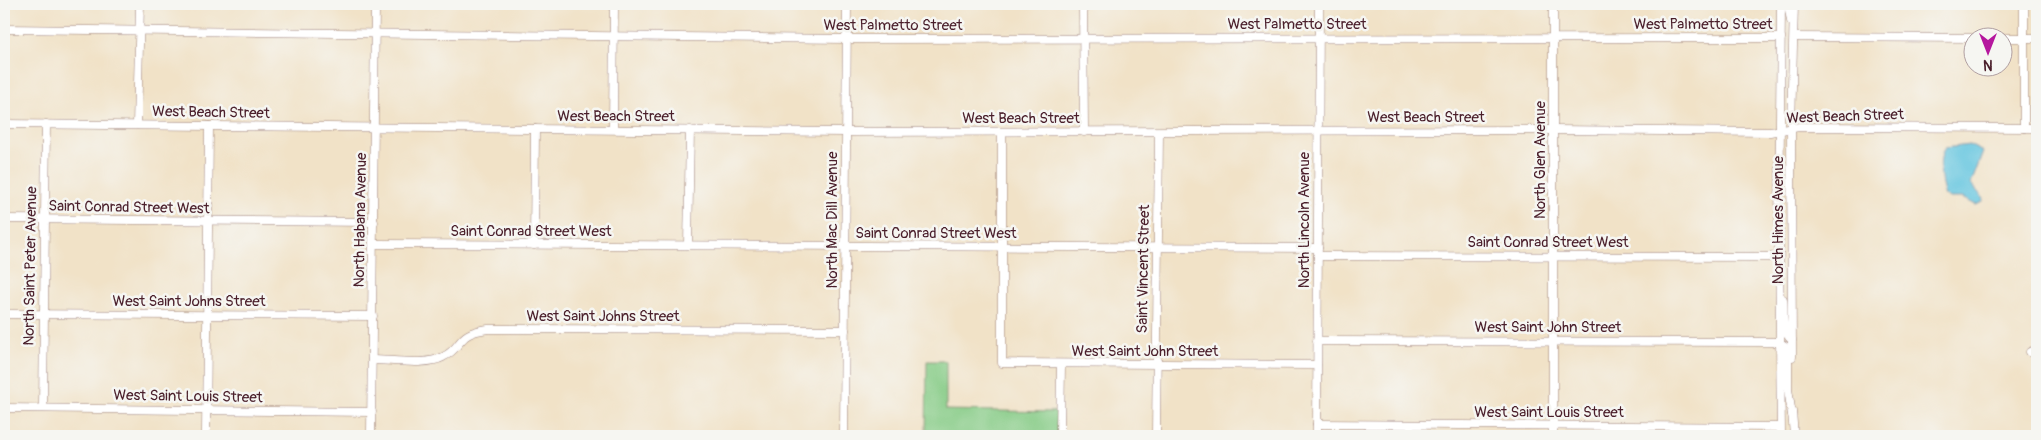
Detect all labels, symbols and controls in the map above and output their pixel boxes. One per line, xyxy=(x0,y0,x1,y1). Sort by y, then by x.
street label: West Palmetto Street xyxy=(1227,15,1368,34)
street label: West Palmetto Street xyxy=(1633,15,1774,34)
street label: West Palmetto Street xyxy=(823,16,964,35)
north arrow xyxy=(1964,28,2014,78)
text: N xyxy=(1983,56,1993,73)
street label: North Glen Avenue xyxy=(1531,100,1550,219)
street label: West Beach Street xyxy=(152,102,271,123)
street label: West Beach Street xyxy=(1786,105,1905,128)
street label: West Beach Street xyxy=(557,107,676,126)
street label: West Beach Street xyxy=(1367,108,1486,127)
street label: West Beach Street xyxy=(962,109,1081,128)
street label: North Mac Dill Avenue xyxy=(823,151,842,289)
street label: North Lincoln Avenue xyxy=(1295,151,1314,288)
street label: North Habana Avenue xyxy=(350,152,371,288)
street label: North Himes Avenue xyxy=(1769,155,1788,284)
street label: North Saint Peter Avenue xyxy=(20,185,41,346)
street label: Saint Conrad Street West xyxy=(48,197,211,218)
street label: Saint Vincent Street xyxy=(1133,203,1154,334)
street label: Saint Conrad Street West xyxy=(450,222,613,241)
street label: Saint Conrad Street West xyxy=(855,224,1018,243)
street label: Saint Conrad Street West xyxy=(1467,233,1630,252)
street label: West Saint Johns Street xyxy=(112,292,267,311)
street label: West Saint Johns Street xyxy=(526,307,681,326)
street label: West Saint John Street xyxy=(1475,318,1622,337)
street label: West Saint John Street xyxy=(1072,342,1219,361)
street label: West Saint Louis Street xyxy=(113,386,264,407)
street label: West Saint Louis Street xyxy=(1474,403,1625,422)

